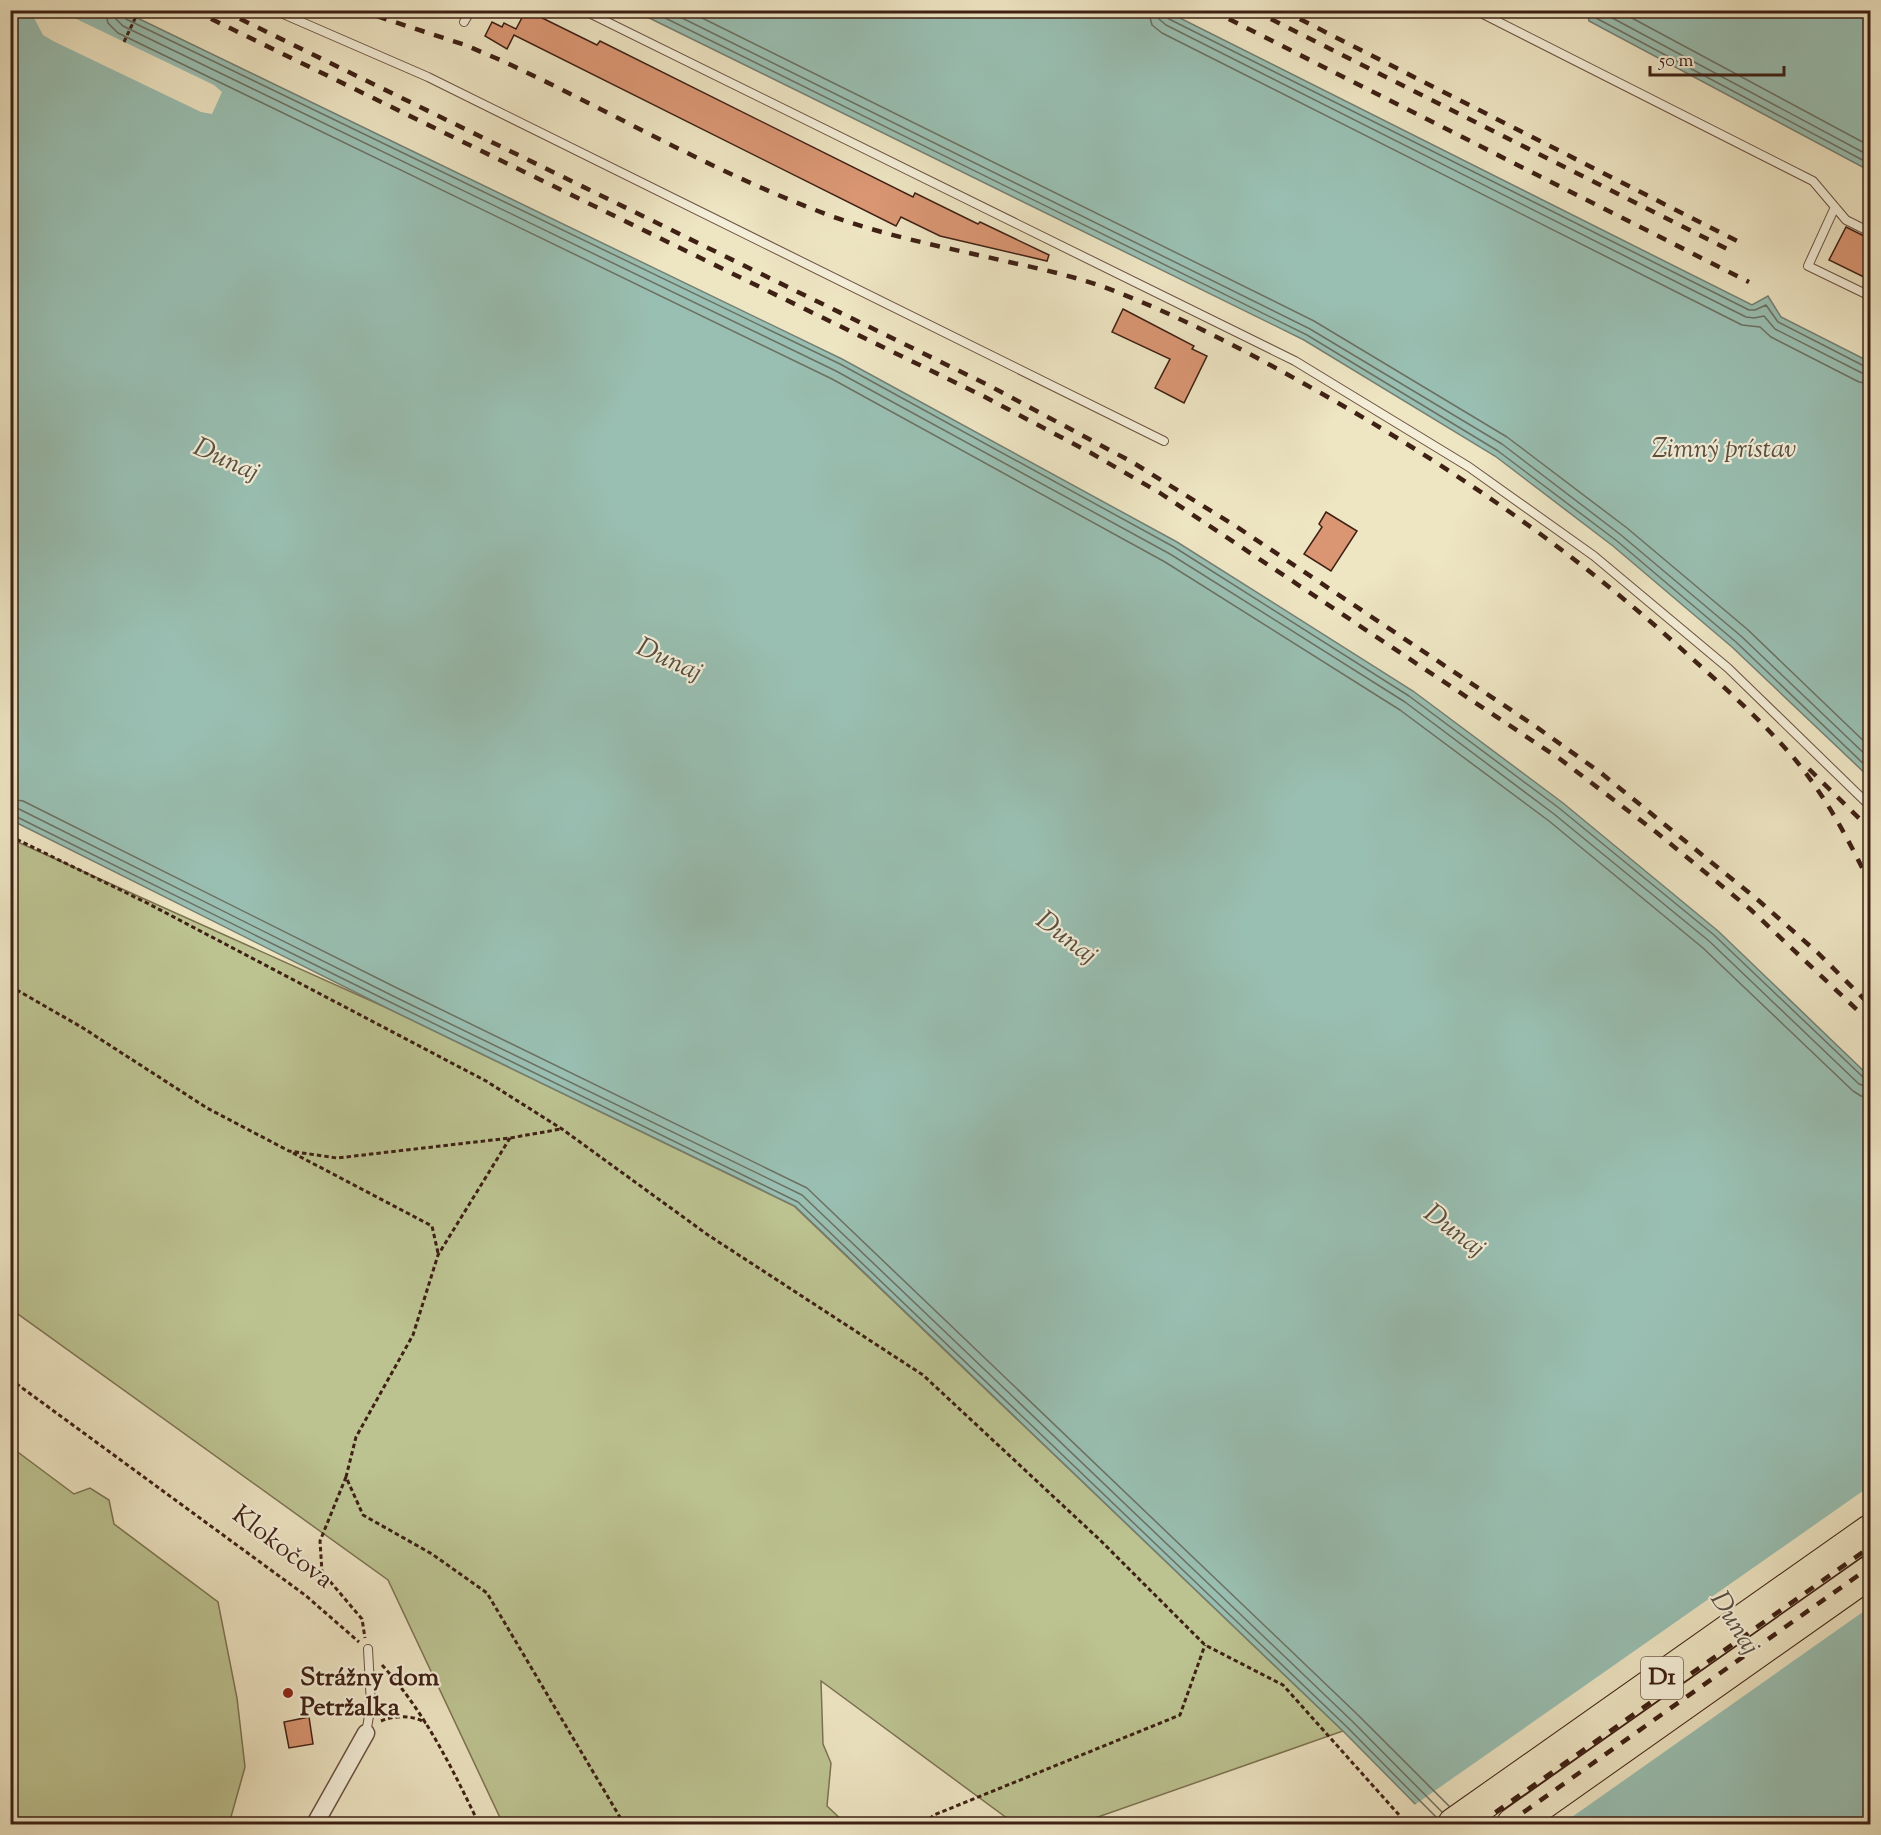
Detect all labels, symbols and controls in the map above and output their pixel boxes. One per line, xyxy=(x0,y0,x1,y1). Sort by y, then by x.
scale bar xyxy=(1650,39,1784,77)
text: 50 m xyxy=(1658,49,1694,75)
water label: Dunaj xyxy=(186,429,266,493)
water label: Zimný prístav xyxy=(1652,431,1796,470)
water label: Dunaj xyxy=(629,629,709,693)
water label: Dunaj xyxy=(1027,903,1105,975)
water label: Dunaj xyxy=(1415,1196,1493,1268)
street label: Klokočova xyxy=(223,1498,341,1598)
water label: Dunaj xyxy=(1699,1584,1769,1664)
road number: D1 xyxy=(1641,1657,1683,1699)
place label: Strážny dom Petržalka xyxy=(300,1660,440,1727)
marker: Strážny dom Petržalka xyxy=(281,1686,295,1700)

